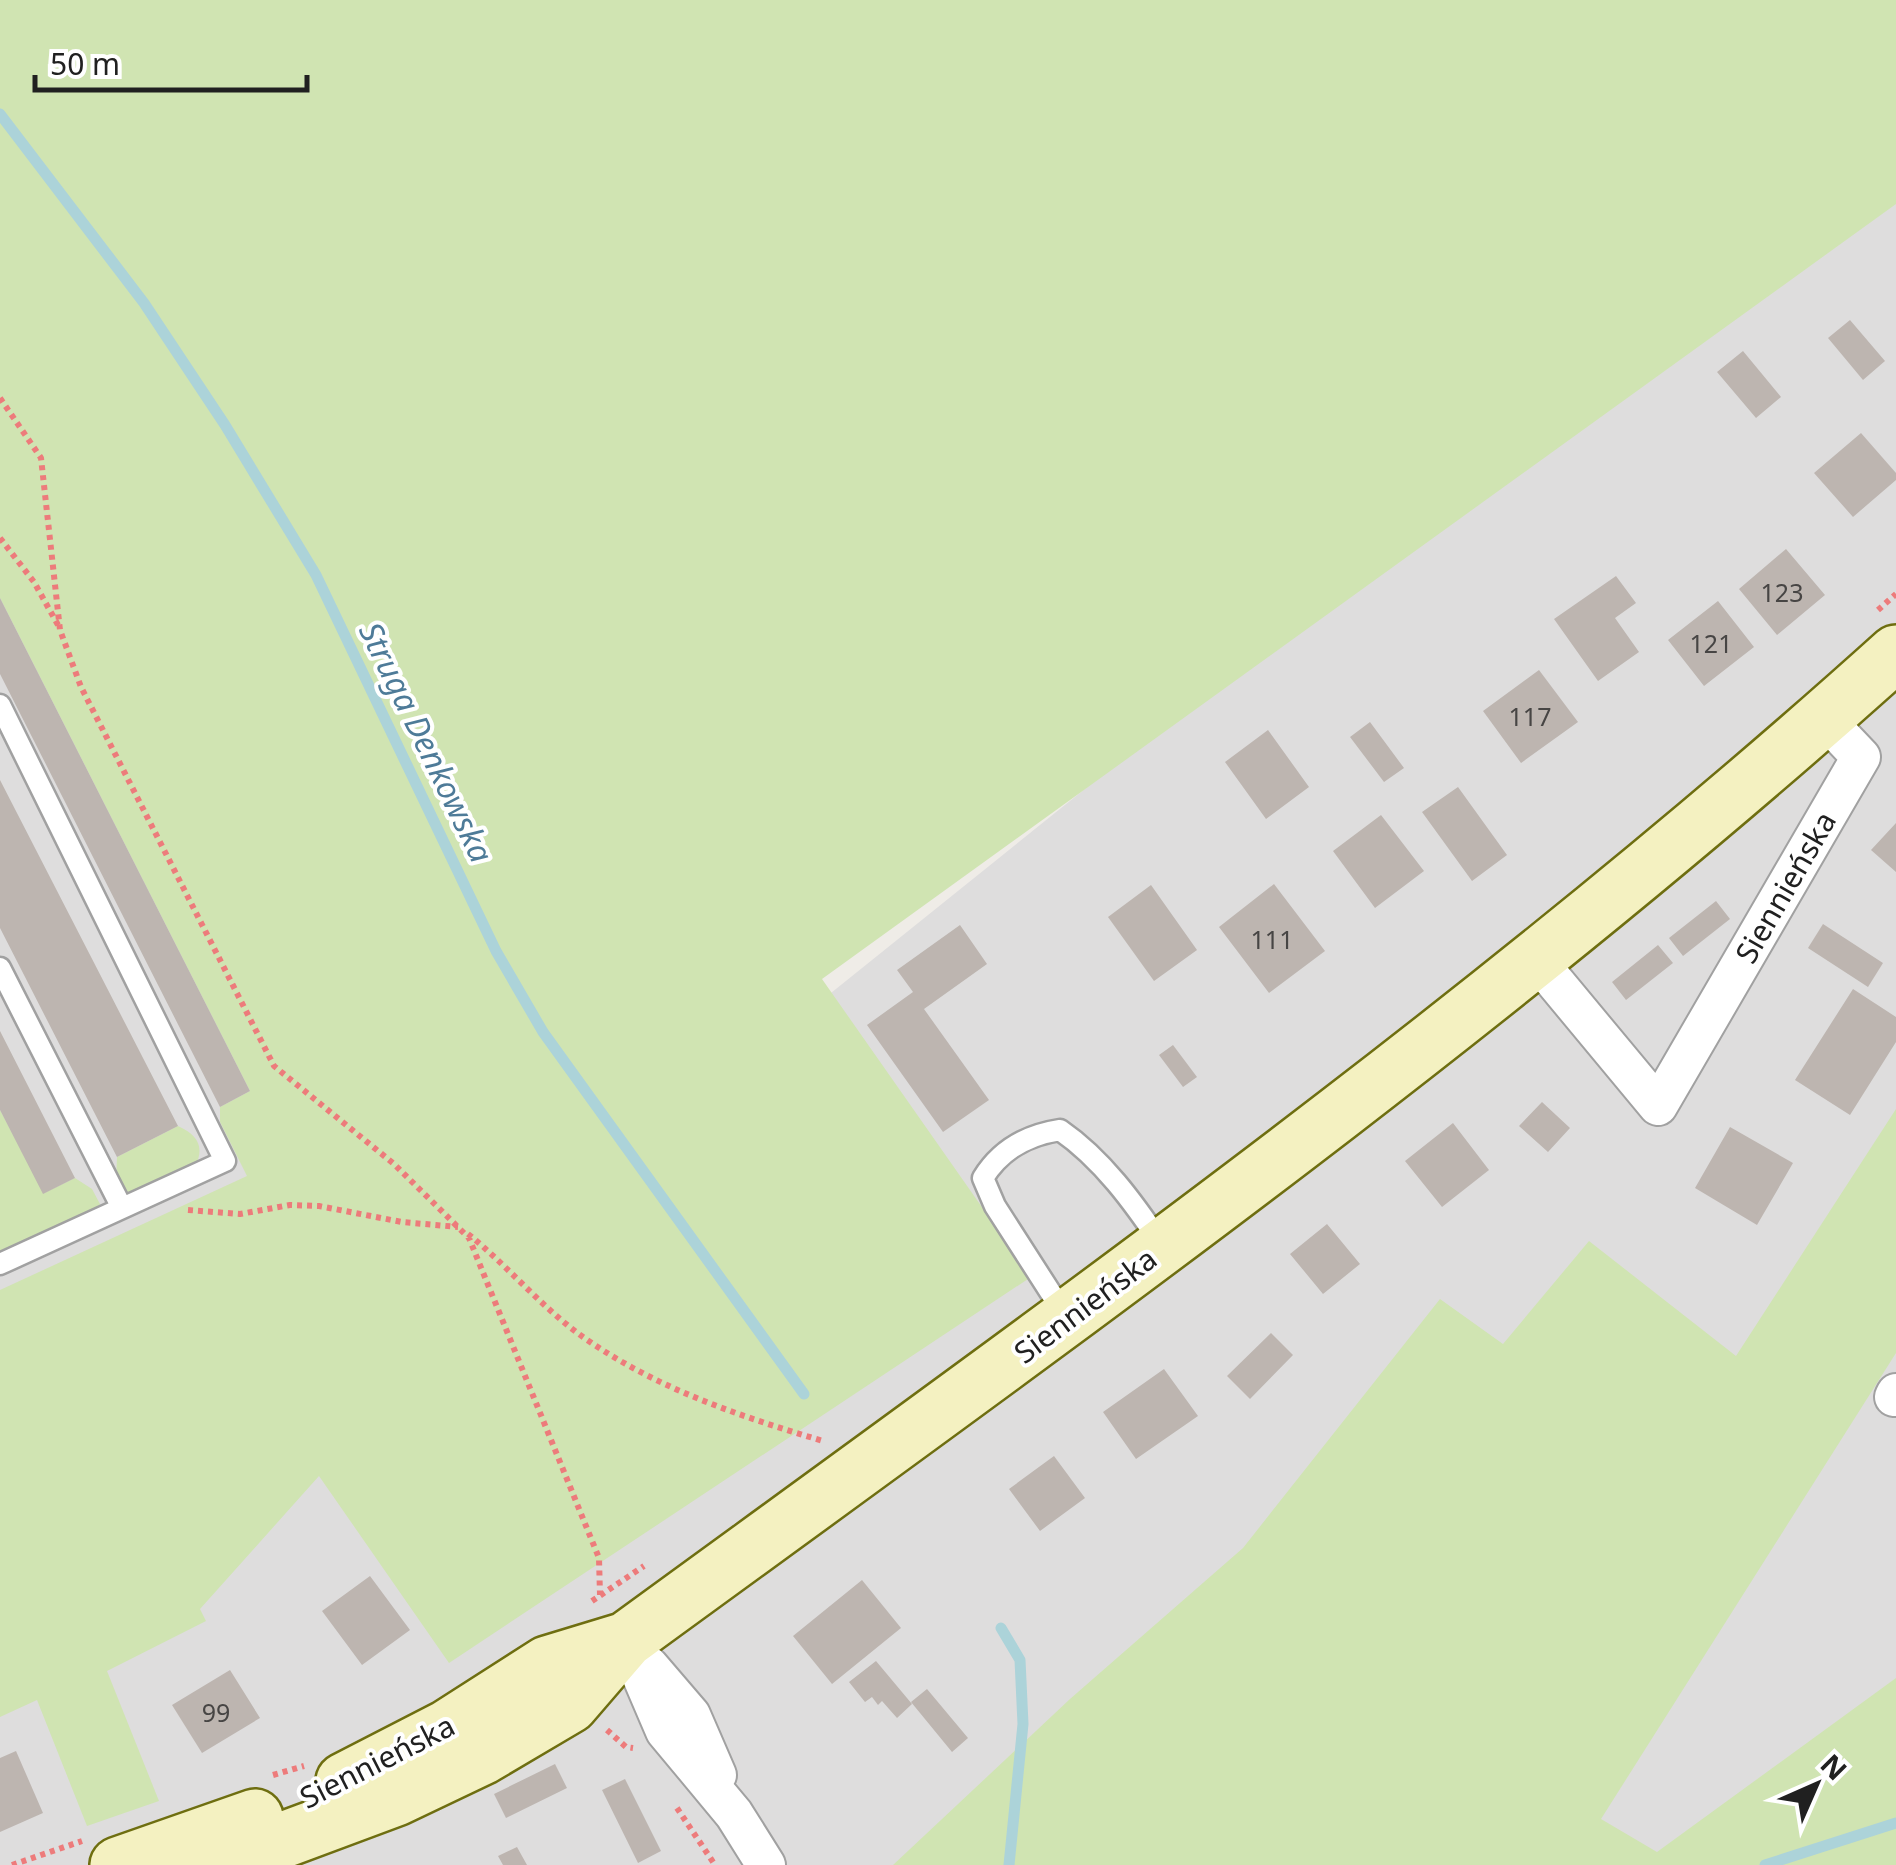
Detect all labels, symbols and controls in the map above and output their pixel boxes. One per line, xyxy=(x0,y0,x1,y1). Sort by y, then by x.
scale bar xyxy=(35,30,308,92)
text: 50 m xyxy=(50,43,120,84)
house number: 123 xyxy=(1761,575,1803,609)
water label: Struga Denkowska xyxy=(350,615,504,869)
house number: 121 xyxy=(1690,626,1732,660)
house number: 117 xyxy=(1509,699,1551,733)
street label: Siennieńska xyxy=(1725,804,1845,970)
house number: 111 xyxy=(1251,922,1293,956)
street label: Siennieńska xyxy=(1005,1238,1165,1372)
house number: 99 xyxy=(202,1695,230,1729)
street label: Siennieńska xyxy=(293,1704,461,1818)
north arrow xyxy=(1766,1735,1866,1835)
text: N xyxy=(1813,1745,1856,1788)

